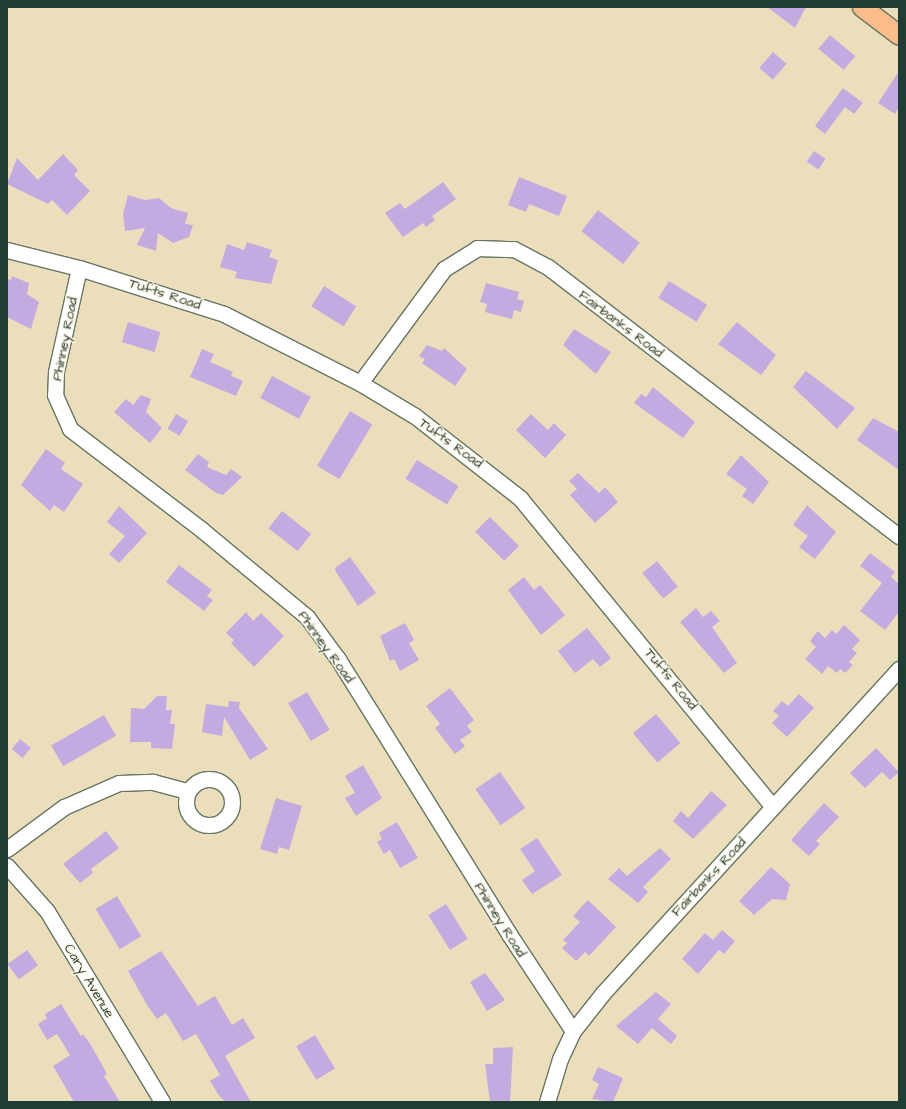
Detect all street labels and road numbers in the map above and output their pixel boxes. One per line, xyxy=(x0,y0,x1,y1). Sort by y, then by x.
street label: Tufts Road xyxy=(127,274,203,314)
street label: Fairbanks Road xyxy=(575,287,667,361)
street label: Phinney Road xyxy=(49,296,81,382)
street label: Tufts Road xyxy=(416,414,486,472)
street label: Phinney Road xyxy=(294,608,358,686)
street label: Tufts Road xyxy=(641,645,701,713)
street label: Fairbanks Road xyxy=(668,834,750,920)
street label: Phinney Road xyxy=(470,880,530,960)
street label: Cary Avenue xyxy=(60,941,118,1021)

